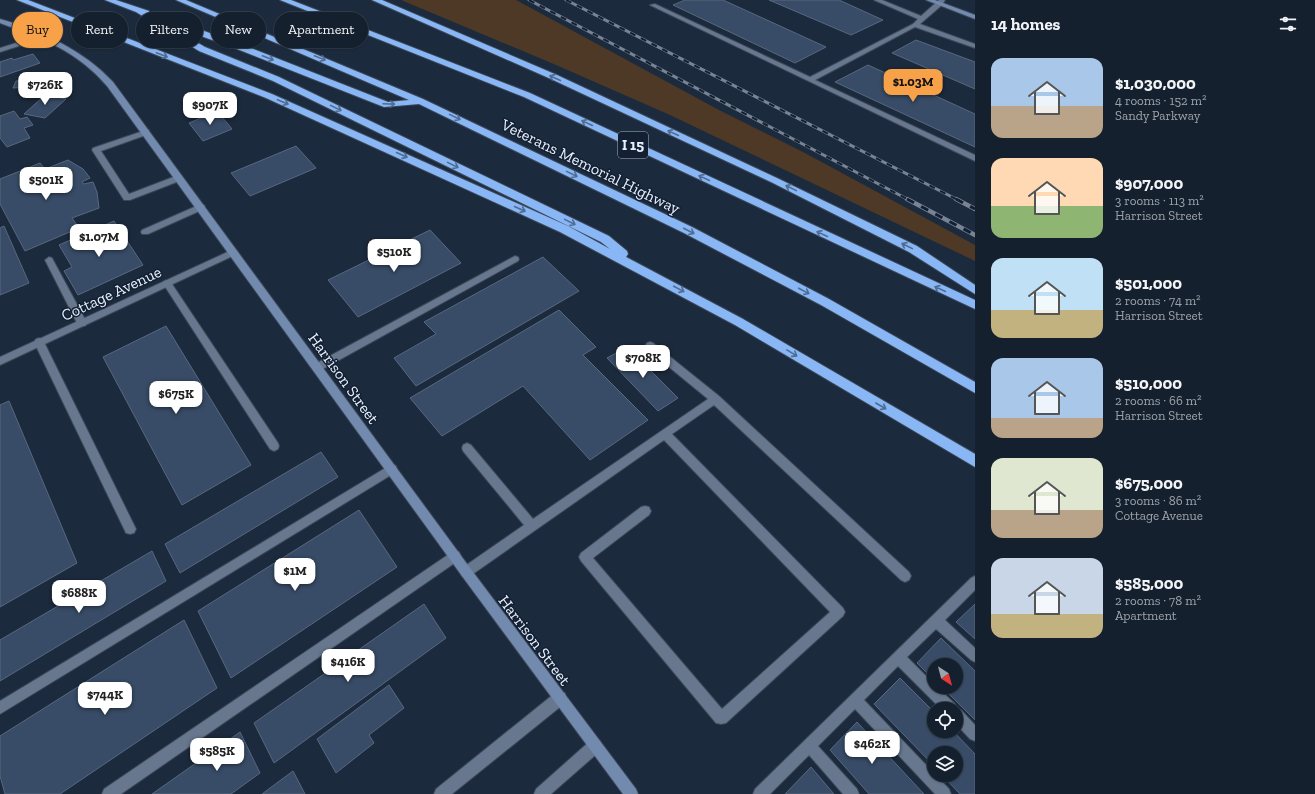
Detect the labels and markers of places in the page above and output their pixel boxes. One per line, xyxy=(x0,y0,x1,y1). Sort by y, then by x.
pin: $1.03M xyxy=(880,69,946,103)
pin: $726K xyxy=(17,72,73,106)
pin: $907K xyxy=(182,92,238,126)
pin: $501K xyxy=(18,167,74,201)
pin: $1.07M xyxy=(66,224,132,258)
pin: $510K xyxy=(366,239,422,273)
pin: $708K xyxy=(615,345,671,379)
pin: $675K xyxy=(148,381,204,415)
pin: $1M xyxy=(276,558,314,592)
pin: $688K xyxy=(51,580,107,614)
pin: $416K xyxy=(320,649,376,683)
pin: $744K xyxy=(77,682,133,716)
pin: $462K xyxy=(844,731,900,765)
pin: $585K xyxy=(189,738,245,772)

